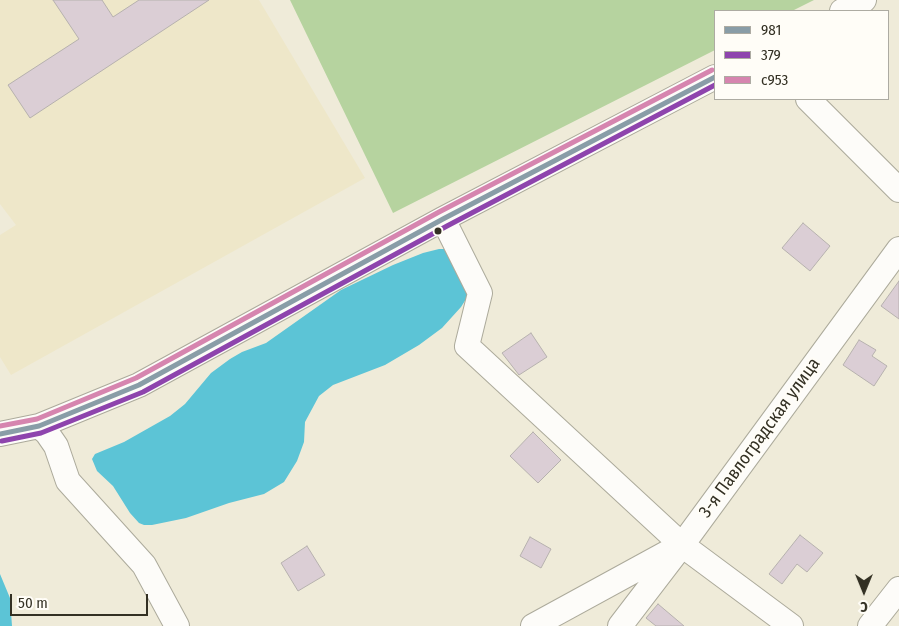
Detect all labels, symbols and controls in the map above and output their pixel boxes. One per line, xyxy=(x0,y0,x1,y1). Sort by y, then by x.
legend xyxy=(714,10,889,100)
text: 981 xyxy=(761,21,781,39)
text: 379 xyxy=(761,46,781,64)
text: с953 xyxy=(761,71,788,89)
unlabelled marker xyxy=(433,226,443,236)
street label: 3-я Павлоградская улица xyxy=(695,354,825,522)
north arrow xyxy=(839,566,889,616)
scale bar xyxy=(12,584,150,616)
text: 50 m xyxy=(18,594,48,612)
text: С xyxy=(860,598,868,615)

